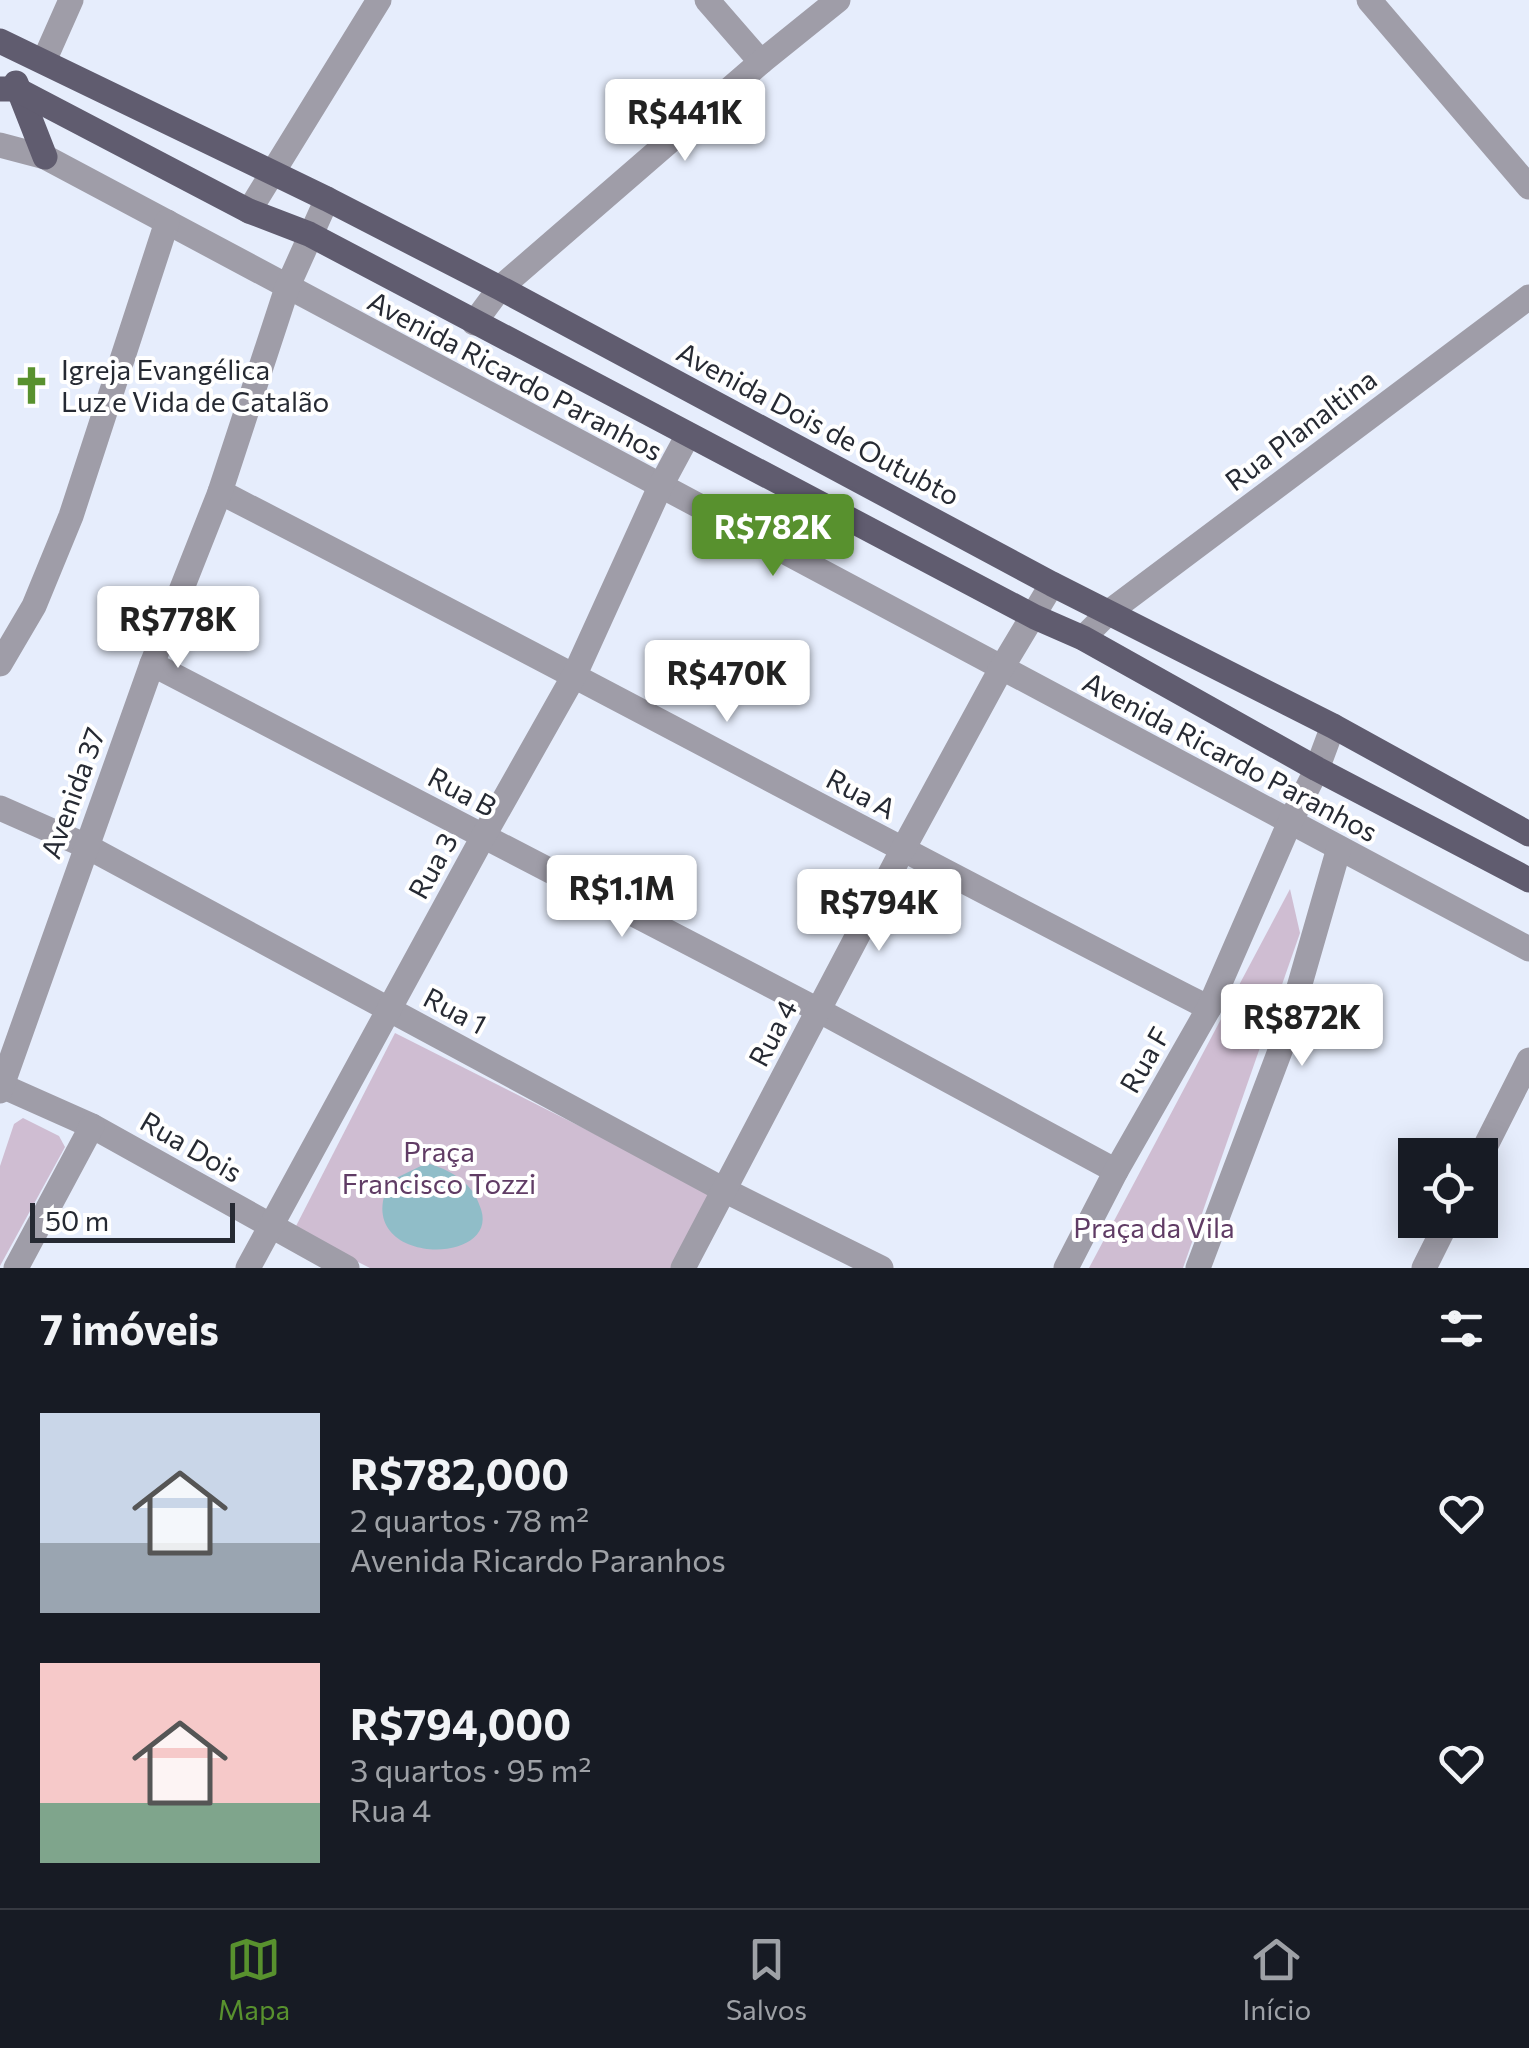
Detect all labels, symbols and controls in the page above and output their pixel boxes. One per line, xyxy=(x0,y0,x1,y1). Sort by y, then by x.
pin: R$441K xyxy=(604,79,766,164)
text: R$441K xyxy=(627,91,743,131)
street label: Avenida Ricardo Paranhos xyxy=(362,283,669,467)
street label: Avenida Dois de Outubto xyxy=(671,334,966,512)
place label: Igreja Evangélica Luz e Vida de Catalão xyxy=(61,352,329,418)
street label: Rua Planaltina xyxy=(1218,361,1383,497)
church icon: Igreja Evangélica Luz e Vida de Catalão xyxy=(10,365,52,407)
pin: R$782K xyxy=(692,494,854,579)
text: R$782K xyxy=(714,506,832,546)
pin: R$778K xyxy=(97,586,259,671)
text: R$778K xyxy=(119,598,237,638)
pin: R$470K xyxy=(646,640,808,725)
text: R$470K xyxy=(667,652,787,692)
street label: Avenida Ricardo Paranhos xyxy=(1077,664,1384,848)
street label: Avenida 37 xyxy=(33,722,111,863)
street label: Rua B xyxy=(423,759,502,823)
street label: Rua A xyxy=(821,761,902,825)
street label: Rua 3 xyxy=(400,827,464,904)
pin: R$1.1M xyxy=(541,855,703,940)
text: R$1.1M xyxy=(569,867,675,907)
pin: R$794K xyxy=(798,869,960,954)
text: R$794K xyxy=(819,881,939,921)
street label: Rua 1 xyxy=(418,980,493,1041)
pin: R$872K xyxy=(1221,984,1383,1069)
street label: Rua 4 xyxy=(740,993,804,1072)
text: R$872K xyxy=(1243,996,1361,1036)
street label: Rua F xyxy=(1112,1021,1176,1098)
street label: Rua Dois xyxy=(135,1104,248,1189)
park label: Praça Francisco Tozzi xyxy=(342,1134,536,1200)
map controls xyxy=(1398,1138,1498,1238)
button: locate xyxy=(1398,1138,1498,1238)
scale bar xyxy=(30,1198,235,1242)
text: 50 m xyxy=(45,1203,109,1237)
park label: Praça da Vila xyxy=(1073,1210,1235,1244)
icon: filters xyxy=(1434,1301,1489,1356)
text: 7 imóveis xyxy=(40,1302,219,1354)
text: R$782,000 xyxy=(350,1447,569,1499)
icon: home xyxy=(120,1453,240,1573)
icon: heart xyxy=(1434,1486,1489,1541)
text: 2 quartos · 78 m² xyxy=(350,1499,589,1539)
text: Avenida Ricardo Paranhos xyxy=(350,1539,726,1579)
text: R$794,000 xyxy=(350,1697,571,1749)
icon: home xyxy=(120,1703,240,1823)
icon: heart xyxy=(1434,1736,1489,1791)
text: 3 quartos · 95 m² xyxy=(350,1749,591,1789)
text: Rua 4 xyxy=(350,1789,431,1829)
tab: Mapa xyxy=(218,1932,290,2026)
tab: Salvos xyxy=(726,1932,807,2026)
tab: Início xyxy=(1242,1932,1311,2026)

